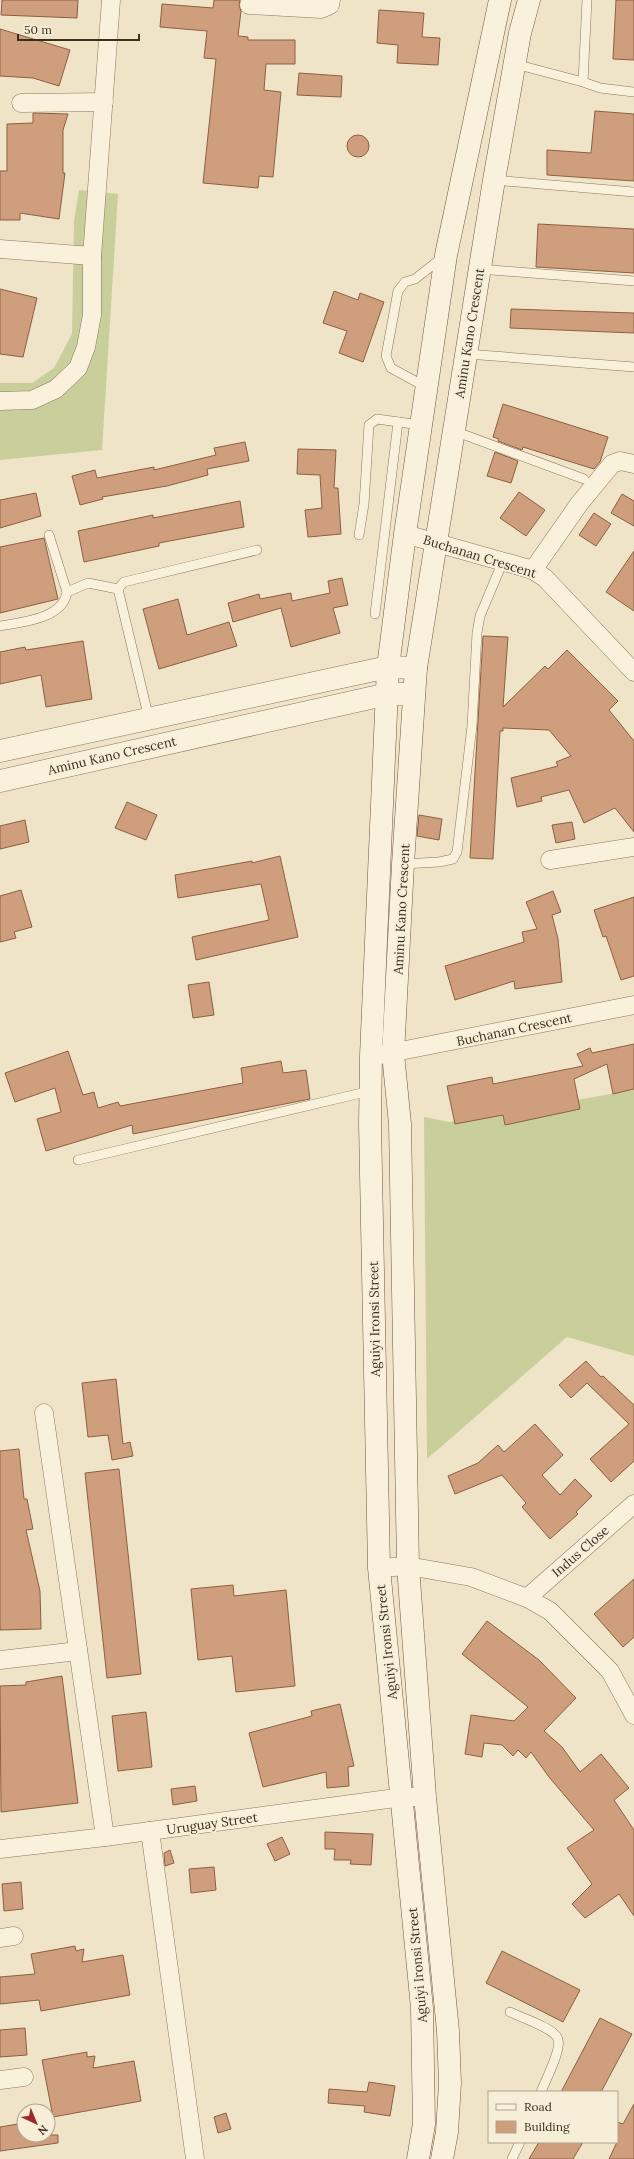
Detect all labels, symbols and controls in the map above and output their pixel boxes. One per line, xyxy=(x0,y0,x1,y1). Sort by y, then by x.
scale bar xyxy=(18,16,139,42)
text: 50 m xyxy=(24,22,52,37)
street label: Aminu Kano Crescent xyxy=(451,267,488,400)
street label: Buchanan Crescent xyxy=(421,531,539,582)
street label: Aminu Kano Crescent xyxy=(45,732,178,779)
street label: Aminu Kano Crescent xyxy=(390,843,413,976)
street label: Buchanan Crescent xyxy=(455,1009,573,1050)
street label: Aguiyi Ironsi Street xyxy=(365,1261,384,1378)
street label: Indus Close xyxy=(548,1522,612,1581)
street label: Aguiyi Ironsi Street xyxy=(372,1583,401,1701)
street label: Uruguay Street xyxy=(165,1809,259,1838)
street label: Aguiyi Ironsi Street xyxy=(404,1907,431,2024)
legend xyxy=(488,2091,618,2143)
text: Road xyxy=(524,2099,552,2114)
north arrow xyxy=(16,2103,56,2143)
text: Building xyxy=(524,2119,570,2134)
text: N xyxy=(35,2122,51,2139)

